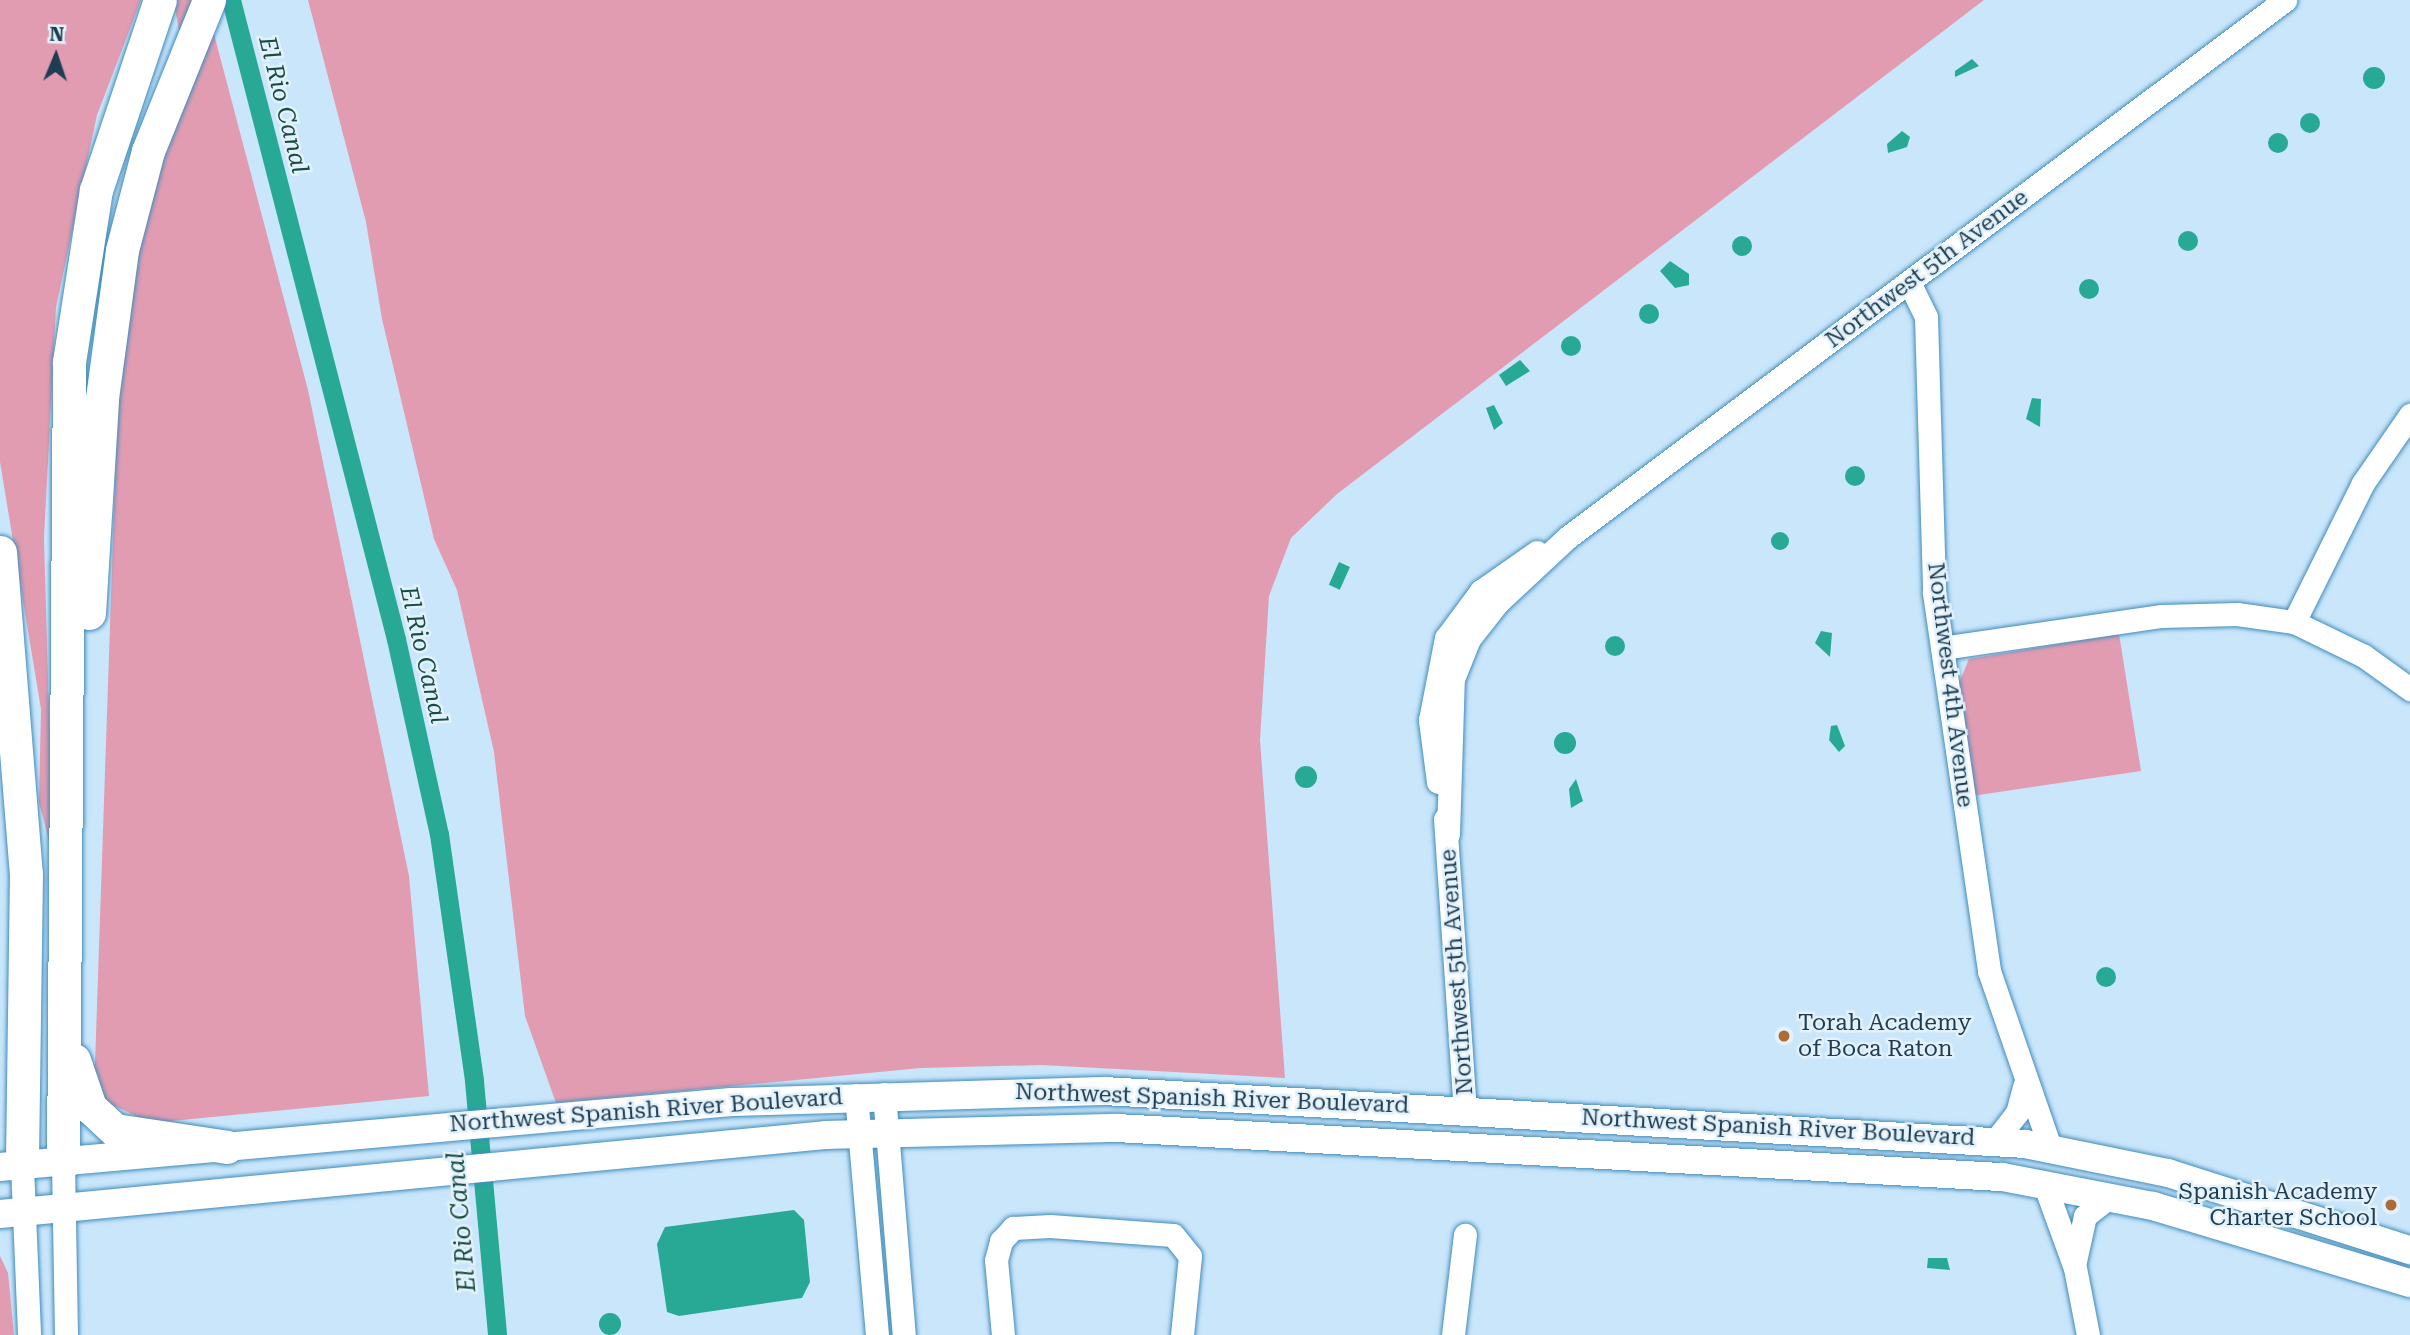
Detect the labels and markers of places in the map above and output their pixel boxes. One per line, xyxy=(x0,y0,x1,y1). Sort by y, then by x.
place label: Torah Academy of Boca Raton xyxy=(1798,1009,1971,1063)
marker: Torah Academy of Boca Raton xyxy=(1776,1028,1792,1044)
place label: Spanish Academy Charter School xyxy=(2179,1178,2377,1232)
marker: Spanish Academy Charter School xyxy=(2383,1197,2399,1213)

